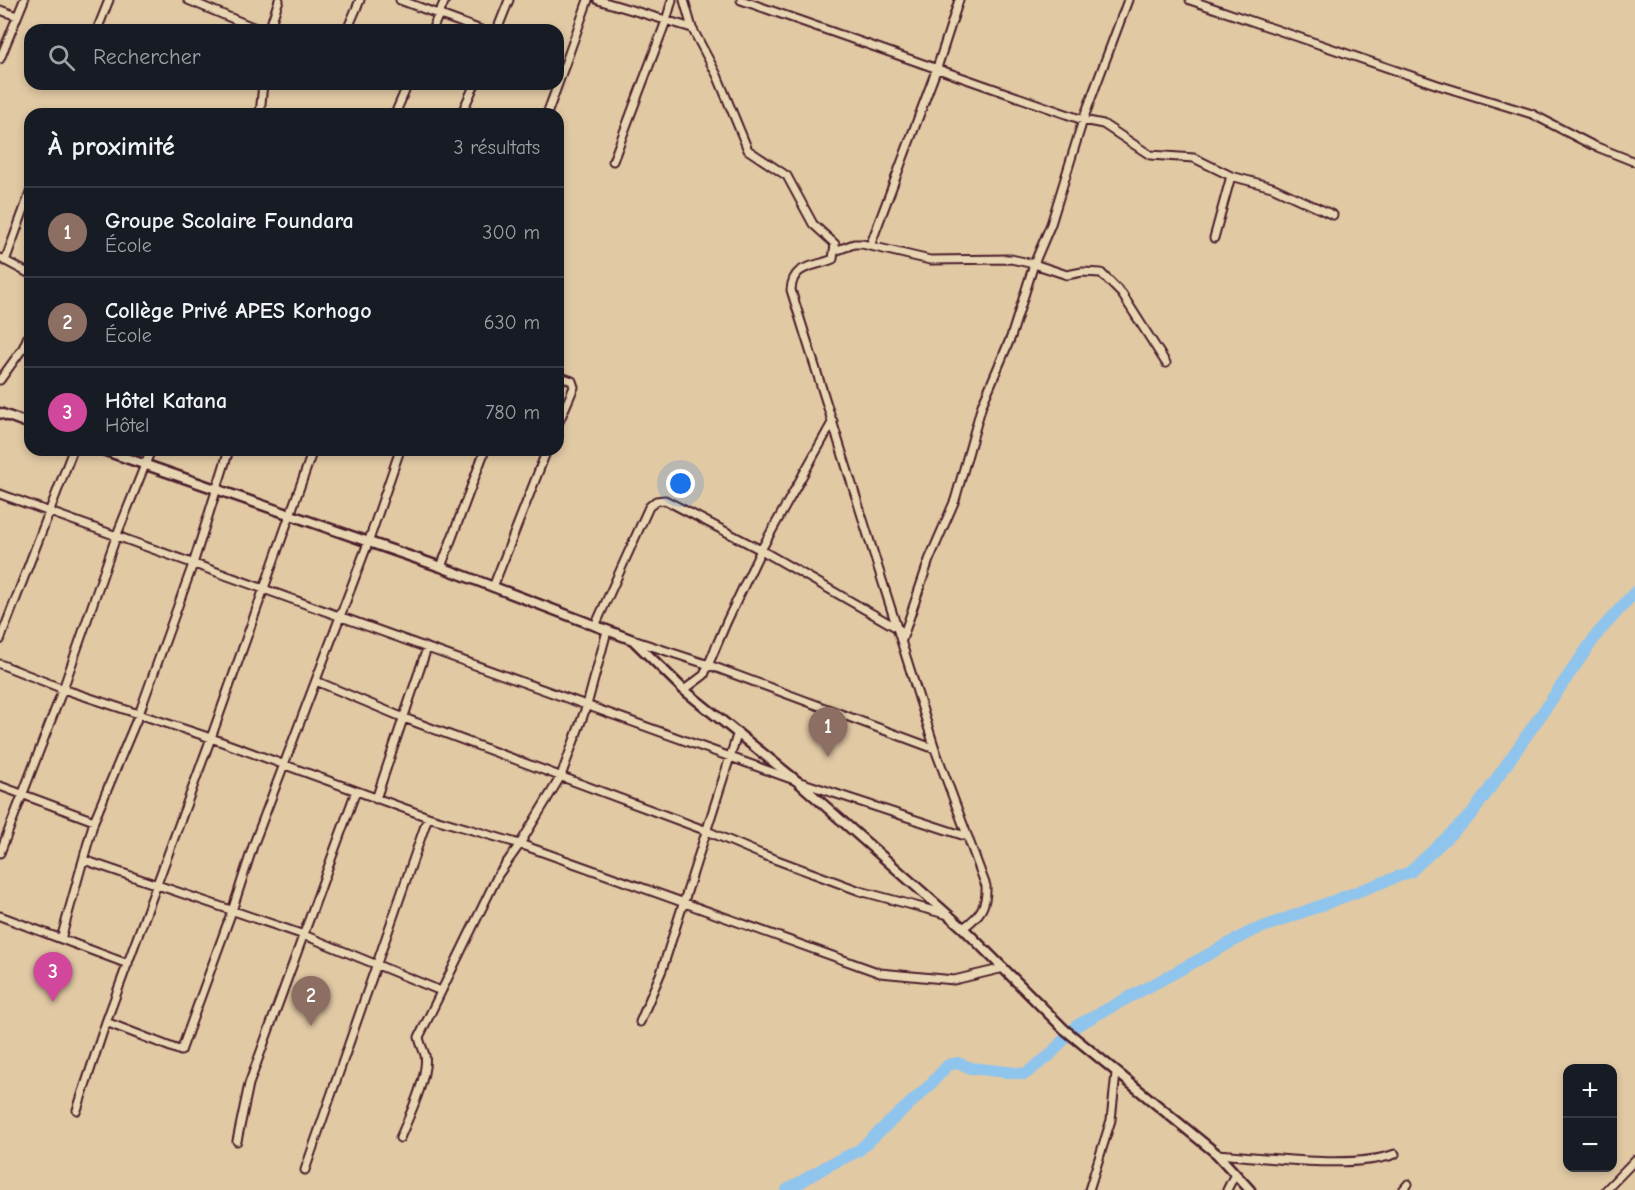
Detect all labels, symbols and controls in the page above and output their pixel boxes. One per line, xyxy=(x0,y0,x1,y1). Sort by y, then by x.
search box xyxy=(24,24,564,90)
icon: search xyxy=(45,41,78,74)
text: Rechercher xyxy=(93,44,201,70)
text: À proximité xyxy=(48,132,175,162)
text: 3 résultats xyxy=(453,136,540,159)
text: Groupe Scolaire Foundara xyxy=(105,208,354,234)
text: 1 xyxy=(64,221,71,244)
text: 300 m xyxy=(482,221,540,244)
text: École xyxy=(105,234,152,257)
text: Collège Privé APES Korhogo xyxy=(105,298,372,324)
text: 2 xyxy=(63,311,72,334)
text: 630 m xyxy=(484,311,540,334)
text: École xyxy=(105,324,152,347)
text: Hôtel Katana xyxy=(105,388,227,414)
text: 3 xyxy=(63,401,72,424)
text: 780 m xyxy=(485,401,540,424)
text: Hôtel xyxy=(105,414,149,437)
your location xyxy=(666,469,695,498)
pin: 1 xyxy=(808,708,848,757)
pin: 3 xyxy=(34,952,72,1002)
pin: 2 xyxy=(292,976,330,1026)
map controls xyxy=(1563,1064,1617,1172)
button: + xyxy=(1563,1064,1617,1118)
button: − xyxy=(1563,1118,1617,1172)

